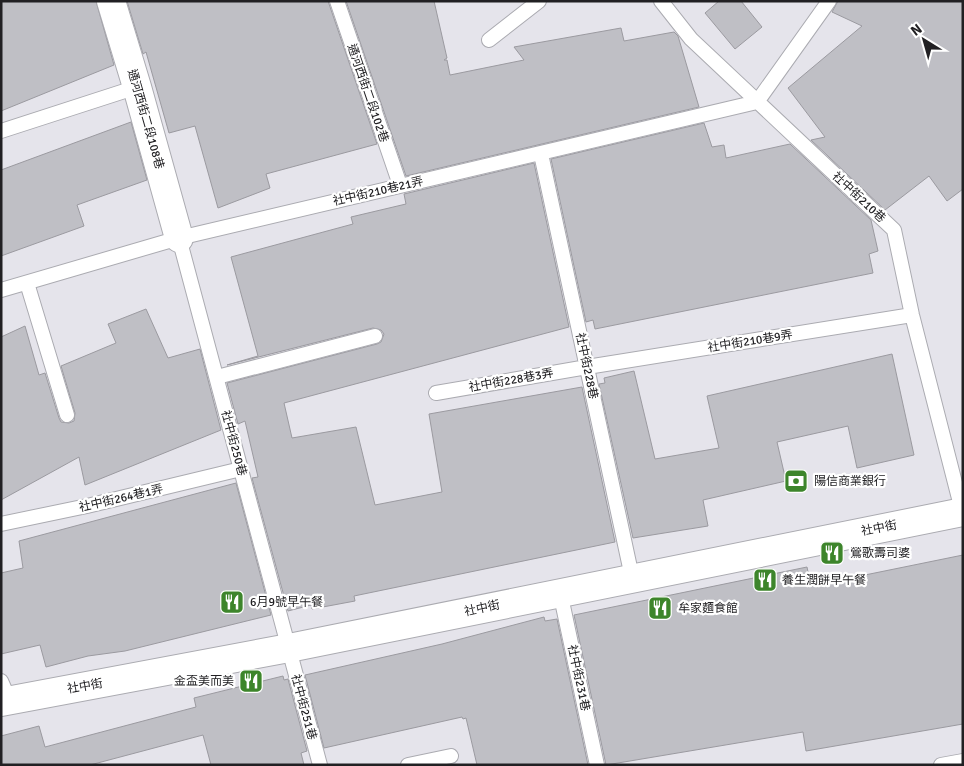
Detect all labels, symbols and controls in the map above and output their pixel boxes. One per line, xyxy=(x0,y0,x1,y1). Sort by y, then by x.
north arrow xyxy=(899,15,949,65)
text: N xyxy=(907,20,925,40)
street label: 通河西街二段102巷 xyxy=(344,42,391,145)
street label: 通河西街二段108巷 xyxy=(124,67,167,171)
street label: 社中街210巷 xyxy=(829,169,888,226)
street label: 社中街210巷21弄 xyxy=(331,174,425,209)
street label: 社中街210巷9弄 xyxy=(706,327,794,356)
street label: 社中街228巷 xyxy=(572,332,601,401)
street label: 社中街228巷3弄 xyxy=(467,366,555,395)
street label: 社中街250巷 xyxy=(218,409,249,478)
bank icon: 陽信商業銀行 xyxy=(783,468,809,494)
place label: 陽信商業銀行 xyxy=(814,474,886,489)
street label: 社中街264巷1弄 xyxy=(78,482,165,515)
street label: 社中街 xyxy=(860,518,898,539)
restaurant icon: 鶯歌壽司婆 xyxy=(819,540,845,566)
place label: 鶯歌壽司婆 xyxy=(850,546,910,561)
restaurant icon: 養生潤餅早午餐 xyxy=(752,567,778,593)
place label: 養生潤餅早午餐 xyxy=(782,573,866,588)
restaurant icon: 6月9號早午餐 xyxy=(219,589,245,615)
place label: 6月9號早午餐 xyxy=(250,595,323,610)
restaurant icon: 牟家麵食館 xyxy=(647,595,673,621)
street label: 社中街 xyxy=(463,597,501,620)
place label: 牟家麵食館 xyxy=(678,601,738,616)
street label: 社中街231巷 xyxy=(564,644,593,713)
restaurant icon: 金盃美而美 xyxy=(238,668,264,694)
street label: 社中街251巷 xyxy=(288,673,319,742)
place label: 金盃美而美 xyxy=(174,674,234,689)
street label: 社中街 xyxy=(66,676,104,697)

